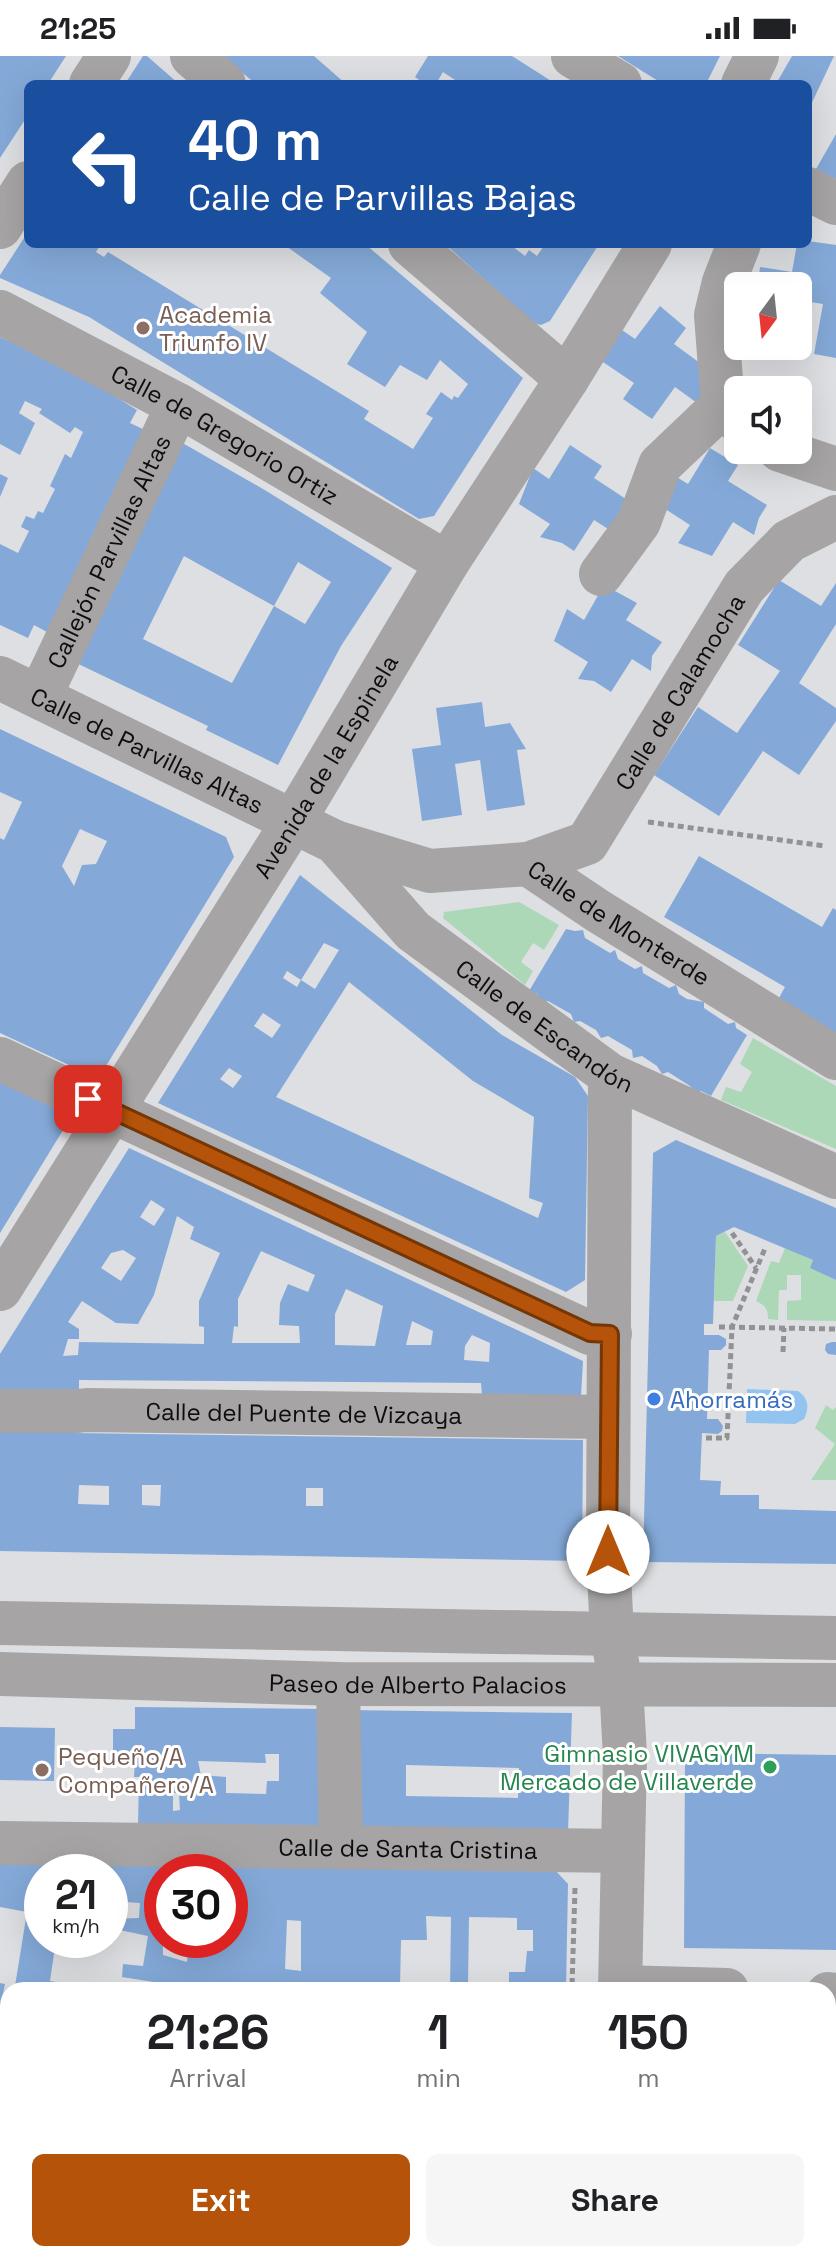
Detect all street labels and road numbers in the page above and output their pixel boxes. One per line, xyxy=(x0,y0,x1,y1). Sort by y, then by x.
street label: Calle de Gregorio Ortiz xyxy=(106,357,344,511)
street label: Callejón Parvillas Altas xyxy=(40,430,177,673)
street label: Calle de Calamocha xyxy=(608,588,752,796)
street label: Avenida de la Espinela xyxy=(246,649,405,884)
street label: Calle de Parvillas Altas xyxy=(26,680,269,820)
street label: Calle de Monterde xyxy=(522,853,716,992)
street label: Calle de Escandón xyxy=(450,952,639,1099)
street label: Calle del Puente de Vizcaya xyxy=(145,1395,463,1431)
street label: Paseo de Alberto Palacios xyxy=(269,1666,567,1700)
street label: Calle de Santa Cristina xyxy=(278,1831,538,1865)

